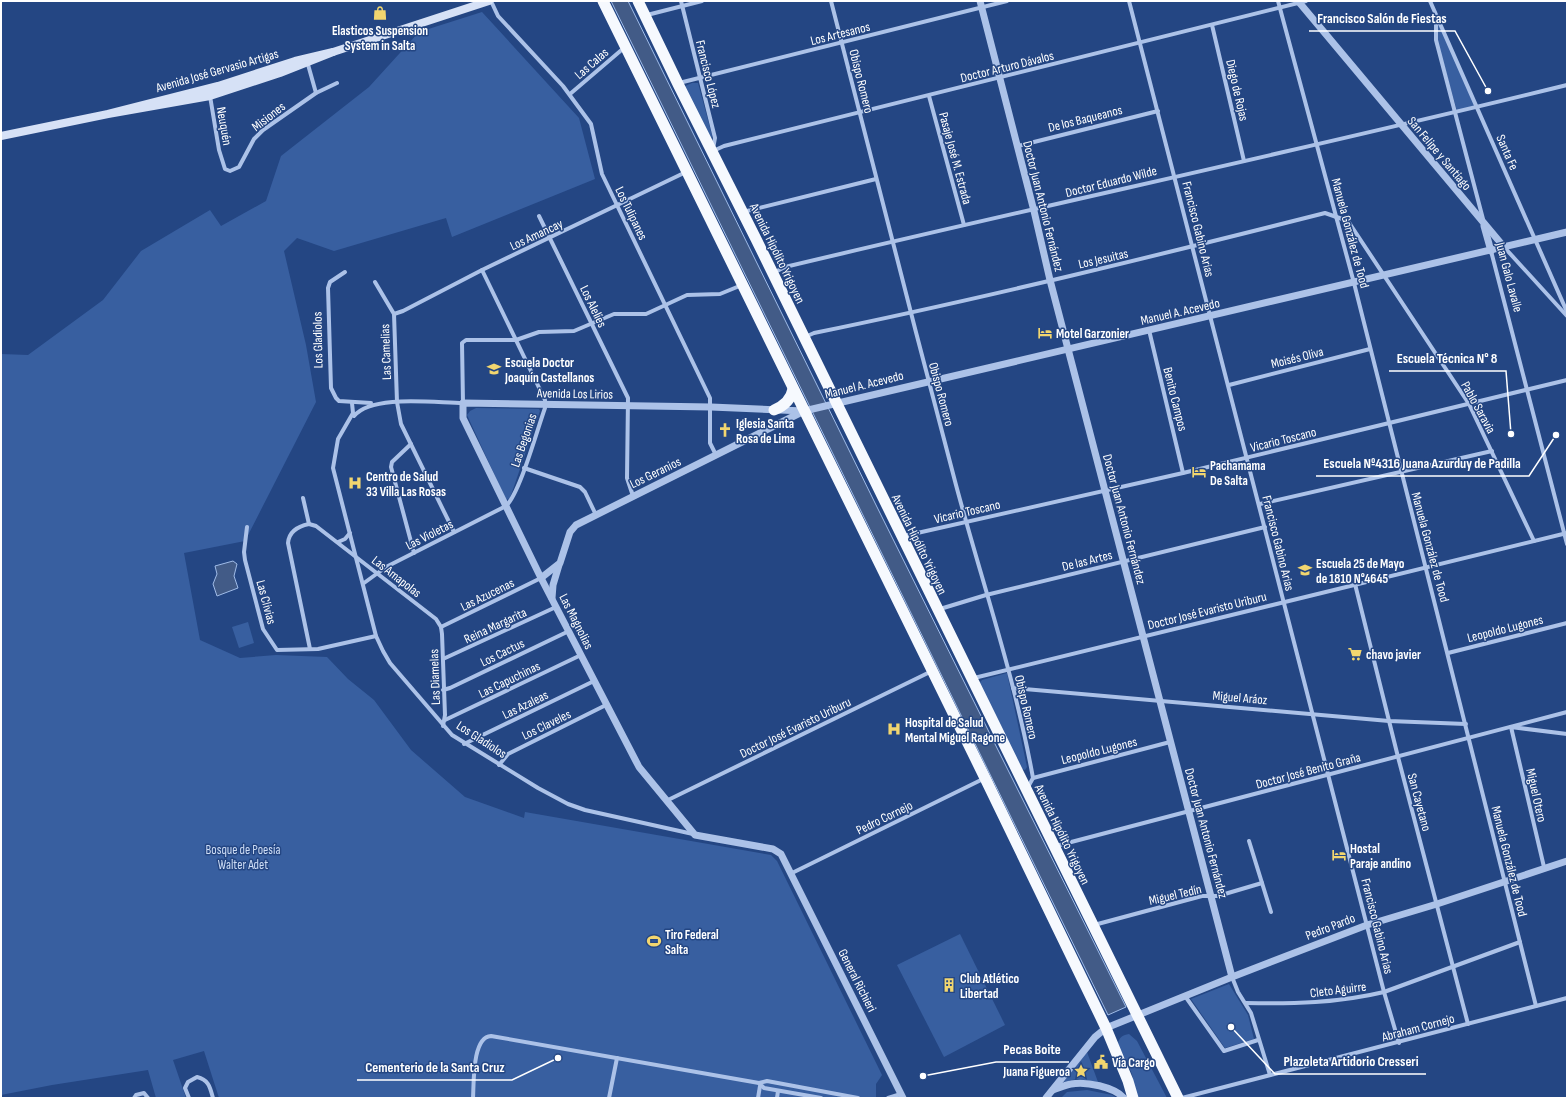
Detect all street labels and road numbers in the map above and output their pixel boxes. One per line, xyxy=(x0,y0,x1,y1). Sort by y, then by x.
street label: Los Artesanos xyxy=(809,19,872,49)
street label: Francisco López xyxy=(692,39,724,110)
street label: Las Calas xyxy=(571,44,612,83)
street label: Avenida José Gervasio Artigas xyxy=(153,46,281,96)
street label: Obispo Romero xyxy=(845,48,877,115)
street label: Doctor Arturo Dávalos xyxy=(959,48,1056,86)
street label: Diego de Rojas xyxy=(1222,58,1252,123)
street label: Misiones xyxy=(249,99,289,135)
street label: De los Baqueanos xyxy=(1047,102,1124,136)
street label: Neuquén xyxy=(213,106,235,147)
street label: Pasaje José M. Estrada xyxy=(935,110,975,206)
street label: San Felipe y Santiago xyxy=(1404,114,1475,194)
street label: Santa Fe xyxy=(1492,132,1522,173)
street label: Doctor Juan Antonio Fernández xyxy=(1019,139,1067,274)
street label: Doctor Eduardo Wilde xyxy=(1064,163,1159,201)
street label: Manuela González de Tood xyxy=(1328,176,1372,290)
street label: Francisco Gabino Arias xyxy=(1178,180,1218,279)
street label: Los Tulipanes xyxy=(611,184,651,243)
street label: Avenida Hipólito Yrigoyen xyxy=(745,200,808,306)
street label: Los Amancay xyxy=(507,216,565,254)
street label: Juan Galo Lavalle xyxy=(1492,240,1526,314)
street label: Los Jesuitas xyxy=(1077,245,1130,272)
street label: Los Alelíes xyxy=(576,283,610,330)
street label: Manuel A. Acevedo xyxy=(1139,295,1221,329)
street label: Los Gladiolos xyxy=(310,311,326,368)
street label: Las Camelias xyxy=(377,323,395,380)
street label: Moisés Oliva xyxy=(1269,344,1325,372)
street label: Obispo Romero xyxy=(925,361,957,428)
street label: Benito Campos xyxy=(1159,366,1191,433)
street label: Manuel A. Acevedo xyxy=(823,367,905,402)
street label: Pablo Saravia xyxy=(1457,379,1499,436)
street label: Avenida Los Lirios xyxy=(536,385,614,403)
street label: Las Begonias xyxy=(507,411,541,469)
street label: Vicario Toscano xyxy=(1249,424,1318,456)
street label: Doctor Juan Antonio Fernández xyxy=(1099,452,1149,586)
street label: Los Geranios xyxy=(627,453,684,492)
street label: Manuela González de Tood xyxy=(1408,490,1452,604)
street label: Avenida Hipólito Yrigoyen xyxy=(887,491,950,597)
street label: Francisco Gabino Arias xyxy=(1258,494,1298,593)
street label: Vicario Toscano xyxy=(933,497,1002,527)
street label: Las Violetas xyxy=(403,516,456,554)
street label: De las Artes xyxy=(1060,547,1114,575)
street label: Las Amapolas xyxy=(368,552,425,601)
street label: Las Azucenas xyxy=(458,575,517,615)
street label: Las Clivias xyxy=(252,578,280,626)
street label: Doctor José Evaristo Uriburu xyxy=(1146,588,1268,633)
street label: Las Magnolias xyxy=(555,591,597,652)
street label: Reina Margarita xyxy=(462,604,529,647)
street label: Leopoldo Lugones xyxy=(1466,612,1545,646)
street label: Los Cactus xyxy=(478,635,527,670)
street label: Las Diamelas xyxy=(426,648,444,705)
street label: Las Capuchinas xyxy=(476,658,543,702)
street label: Obispo Romero xyxy=(1011,674,1041,741)
street label: Las Azaleas xyxy=(500,687,551,723)
street label: Miguel Aráoz xyxy=(1212,688,1268,708)
street label: Doctor José Evaristo Uriburu xyxy=(737,694,854,762)
street label: Los Claveles xyxy=(519,706,574,744)
street label: Los Gladiolos xyxy=(453,718,510,762)
street label: Leopoldo Lugones xyxy=(1060,734,1139,768)
street label: Doctor José Benito Graña xyxy=(1254,749,1362,793)
street label: Doctor Juan Antonio Fernández xyxy=(1181,766,1231,900)
street label: Miguel Otero xyxy=(1522,767,1550,824)
street label: San Cayetano xyxy=(1404,772,1434,833)
street label: Avenida Hipólito Yrigoyen xyxy=(1030,781,1093,887)
street label: Pedro Cornejo xyxy=(854,797,915,838)
street label: Manuela González de Tood xyxy=(1488,804,1530,918)
street label: Francisco Gabino Arias xyxy=(1357,877,1397,976)
street label: Miguel Tedín xyxy=(1147,881,1203,909)
street label: Pedro Pardo xyxy=(1303,910,1357,944)
street label: General Richieri xyxy=(834,946,880,1015)
street label: Cleto Aguirre xyxy=(1309,979,1367,1001)
street label: Abraham Cornejo xyxy=(1379,1011,1456,1046)

